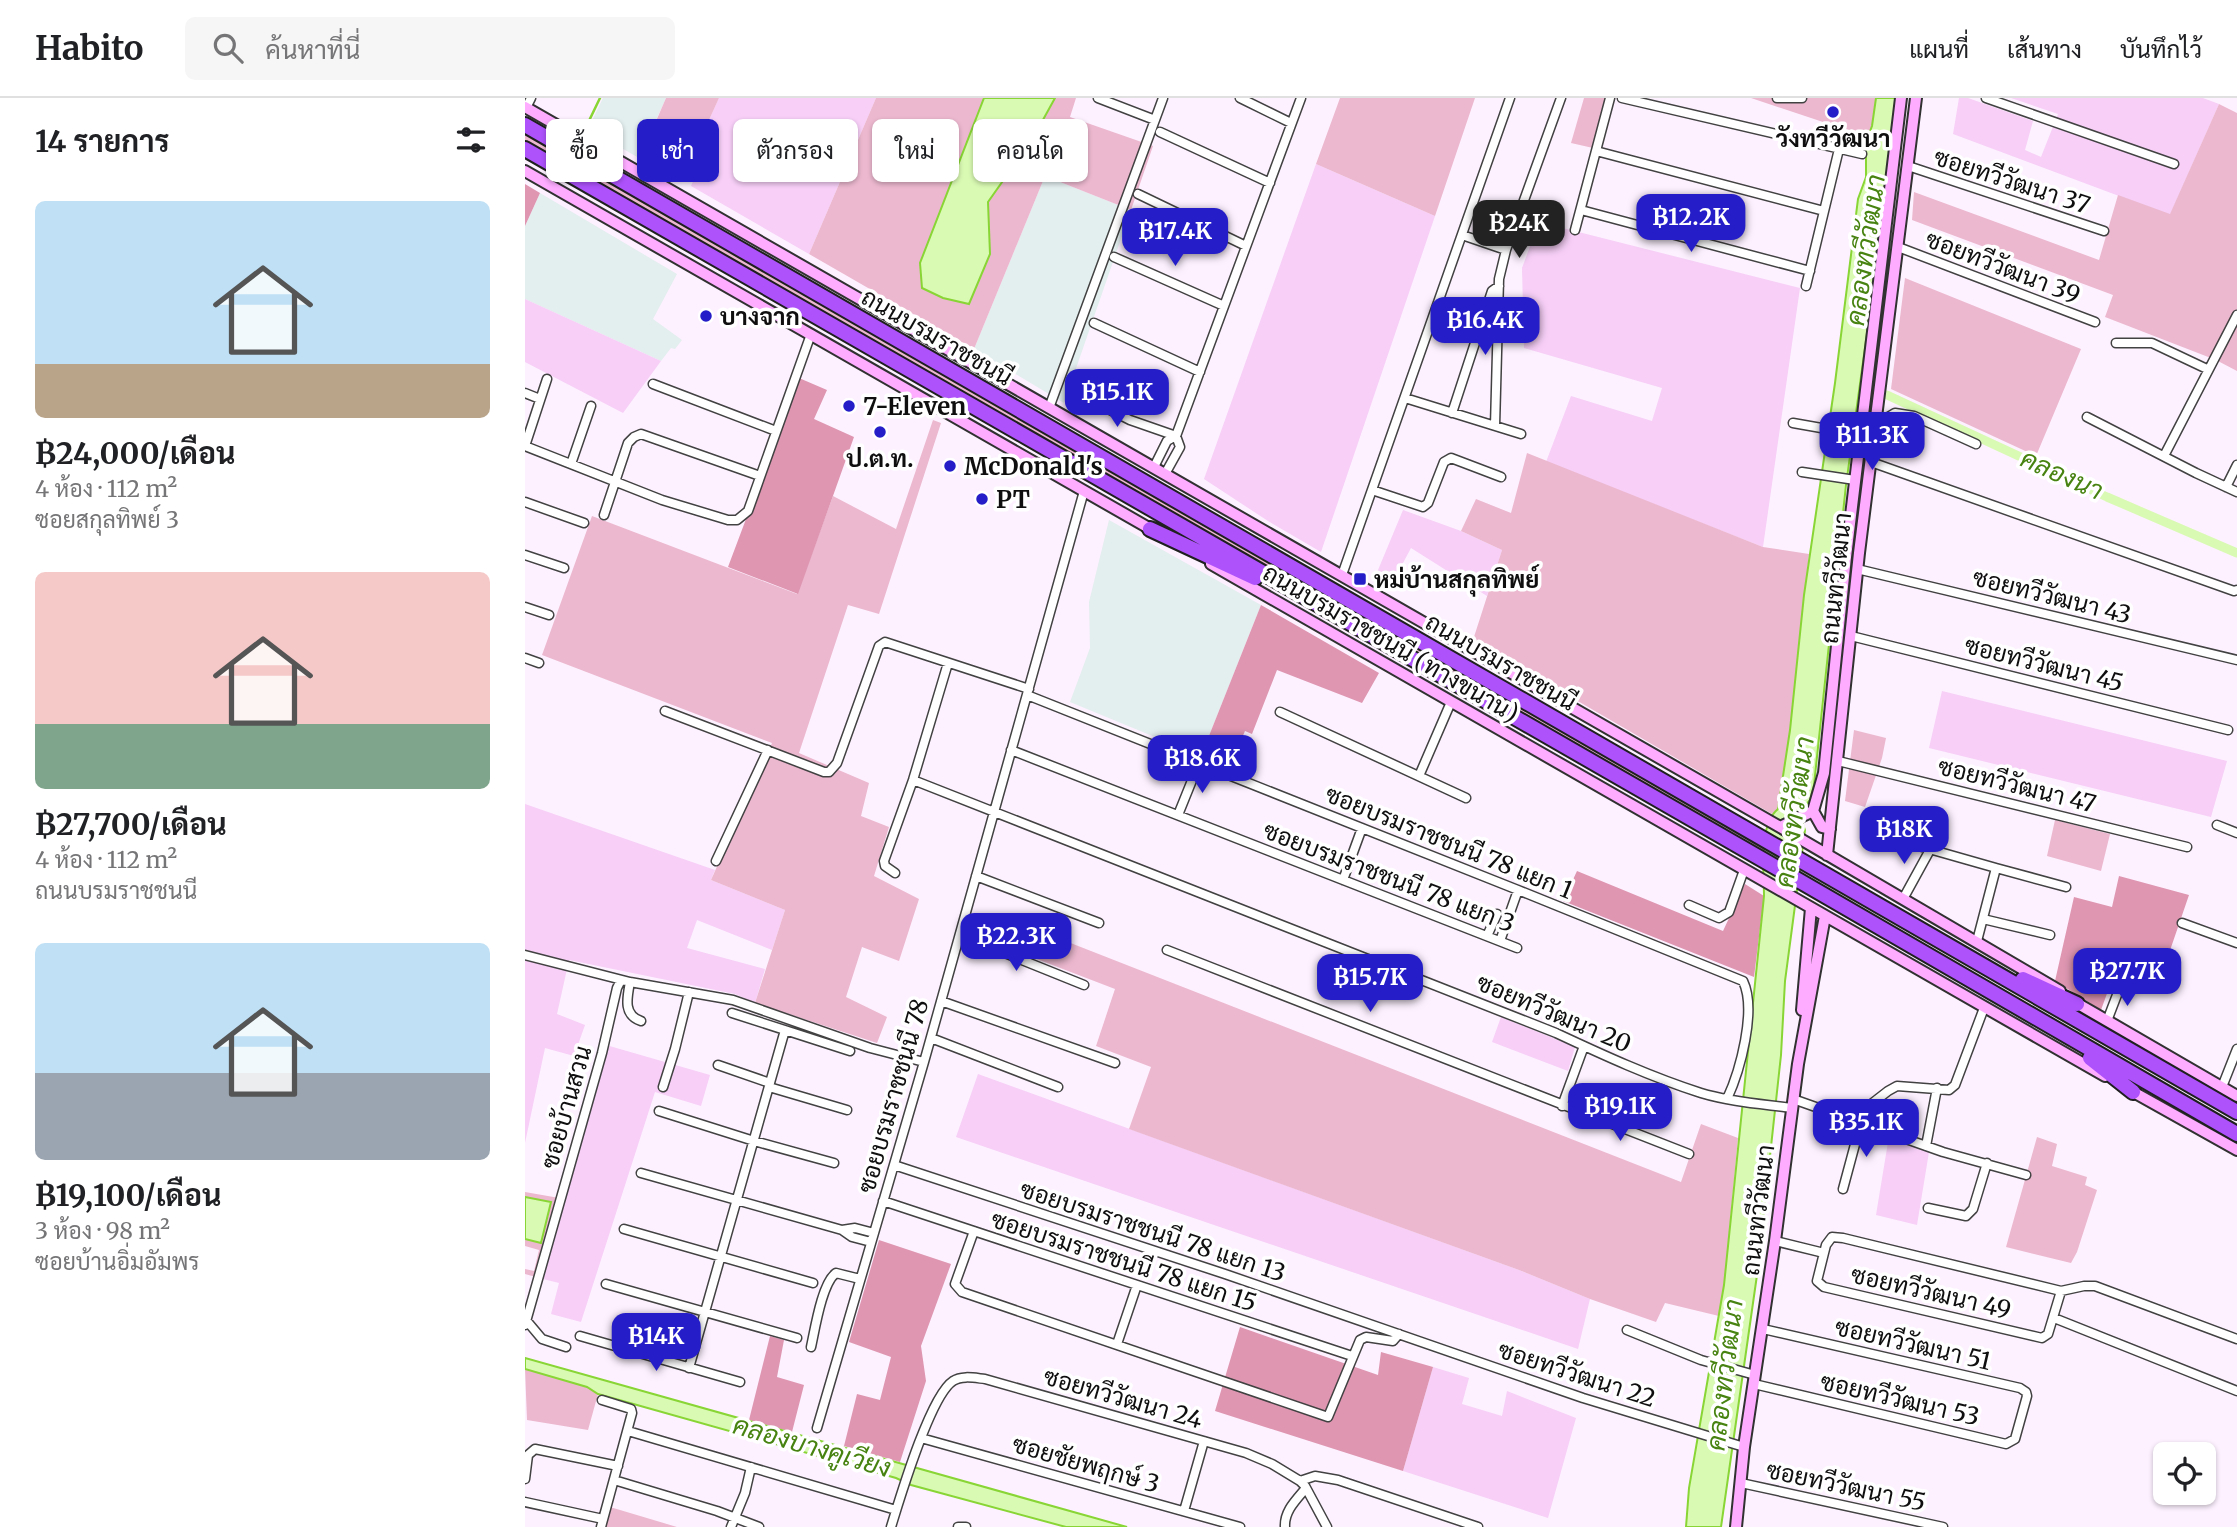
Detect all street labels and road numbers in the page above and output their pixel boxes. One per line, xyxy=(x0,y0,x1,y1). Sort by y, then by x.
street label: ซอยทวีวัฒนา 37 xyxy=(1930,141,2094,221)
street label: ซอยทวีวัฒนา 39 xyxy=(1921,223,2085,311)
street label: ถนนบรมราชชนนี xyxy=(856,281,1018,393)
street label: ถนนทวีวัฒนา xyxy=(1814,511,1858,645)
street label: ถนนบรมราชชนนี (ทางขนาน) xyxy=(1258,558,1524,728)
street label: ซอยทวีวัฒนา 43 xyxy=(1970,561,2134,631)
street label: ถนนบรมราชชนนี xyxy=(1421,607,1581,717)
street label: ซอยทวีวัฒนา 45 xyxy=(1962,629,2126,699)
street label: ซอยทวีวัฒนา 47 xyxy=(1935,750,2099,820)
street label: ซอยบรมราชชนนี 78 แยก 1 xyxy=(1321,778,1577,906)
street label: ซอยบรมราชชนนี 78 แยก 3 xyxy=(1259,815,1519,939)
street label: ซอยทวีวัฒนา 20 xyxy=(1472,967,1636,1059)
street label: ซอยบรมราชชนนี 78 xyxy=(850,995,936,1197)
street label: ซอยบ้านสวน xyxy=(534,1042,598,1172)
street label: ถนนทวีวัฒนา xyxy=(1735,1143,1781,1277)
street label: ซอยบรมราชชนนี 78 แยก 13 xyxy=(1016,1173,1290,1289)
street label: ซอยบรมราชชนนี 78 แยก 15 xyxy=(987,1203,1261,1319)
street label: ซอยทวีวัฒนา 49 xyxy=(1848,1259,2014,1325)
street label: ซอยทวีวัฒนา 51 xyxy=(1832,1311,1994,1377)
street label: ซอยทวีวัฒนา 22 xyxy=(1494,1334,1660,1414)
street label: ซอยทวีวัฒนา 24 xyxy=(1040,1361,1206,1436)
street label: ซอยทวีวัฒนา 53 xyxy=(1818,1366,1982,1432)
street label: ซอยชัยพฤกษ์ 3 xyxy=(1009,1428,1163,1500)
street label: ซอยทวีวัฒนา 55 xyxy=(1763,1454,1929,1518)

